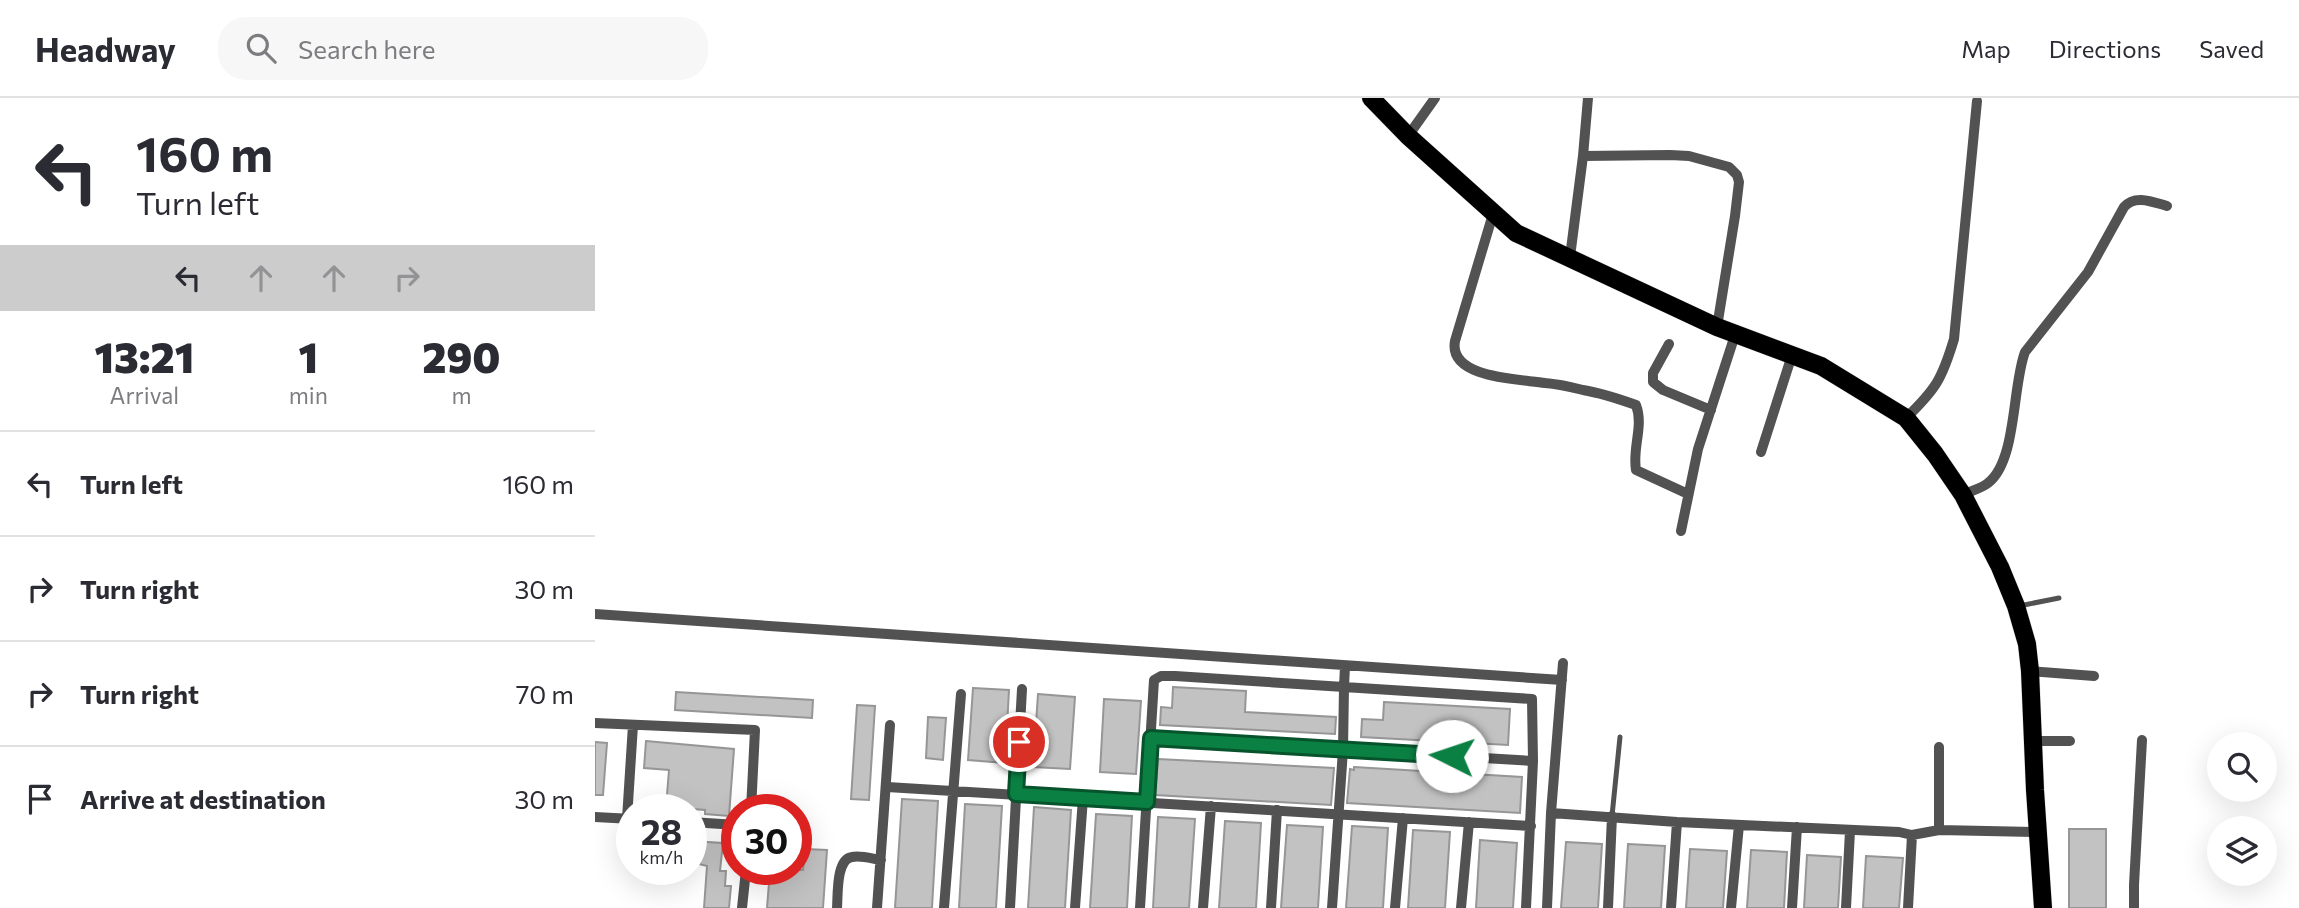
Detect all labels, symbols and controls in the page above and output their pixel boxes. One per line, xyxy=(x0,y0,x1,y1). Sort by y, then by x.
search box xyxy=(218,17,708,80)
text: Headway xyxy=(35,28,176,69)
icon: search xyxy=(242,29,280,67)
text: Search here xyxy=(298,33,436,64)
text: Map xyxy=(1961,34,2011,63)
text: Directions xyxy=(2049,34,2161,63)
text: Saved xyxy=(2199,34,2264,63)
text: 160 m xyxy=(136,122,273,182)
icon: left xyxy=(21,126,112,217)
text: Turn left xyxy=(136,182,260,222)
icon: left xyxy=(169,259,207,297)
icon: ahead xyxy=(242,259,280,297)
icon: ahead xyxy=(315,259,353,297)
icon: right xyxy=(388,259,426,297)
text: 13:21 xyxy=(94,330,194,382)
text: 1 xyxy=(299,330,318,382)
text: 290 xyxy=(422,330,501,382)
text: Arrival xyxy=(110,381,179,409)
text: min xyxy=(289,381,328,409)
text: m xyxy=(451,381,471,409)
icon: left xyxy=(21,465,59,503)
text: Turn left xyxy=(80,468,183,499)
text: 160 m xyxy=(502,468,574,499)
icon: right xyxy=(21,570,59,608)
text: Turn right xyxy=(80,573,199,604)
text: 30 m xyxy=(515,573,574,604)
icon: right xyxy=(21,675,59,713)
text: Turn right xyxy=(80,678,199,709)
text: 70 m xyxy=(516,678,574,709)
pin xyxy=(989,712,1049,772)
position arrow xyxy=(1415,719,1489,793)
icon: arrive xyxy=(1000,723,1038,761)
map controls xyxy=(2207,732,2277,886)
button: search xyxy=(2207,732,2277,802)
icon: arrive xyxy=(21,780,59,818)
text: Arrive at destination xyxy=(80,783,326,814)
text: 30 m xyxy=(515,783,574,814)
speed limit sign: 30 xyxy=(721,794,812,885)
text: 28 xyxy=(641,809,682,852)
button: layers xyxy=(2207,816,2277,886)
text: km/h xyxy=(640,846,683,868)

